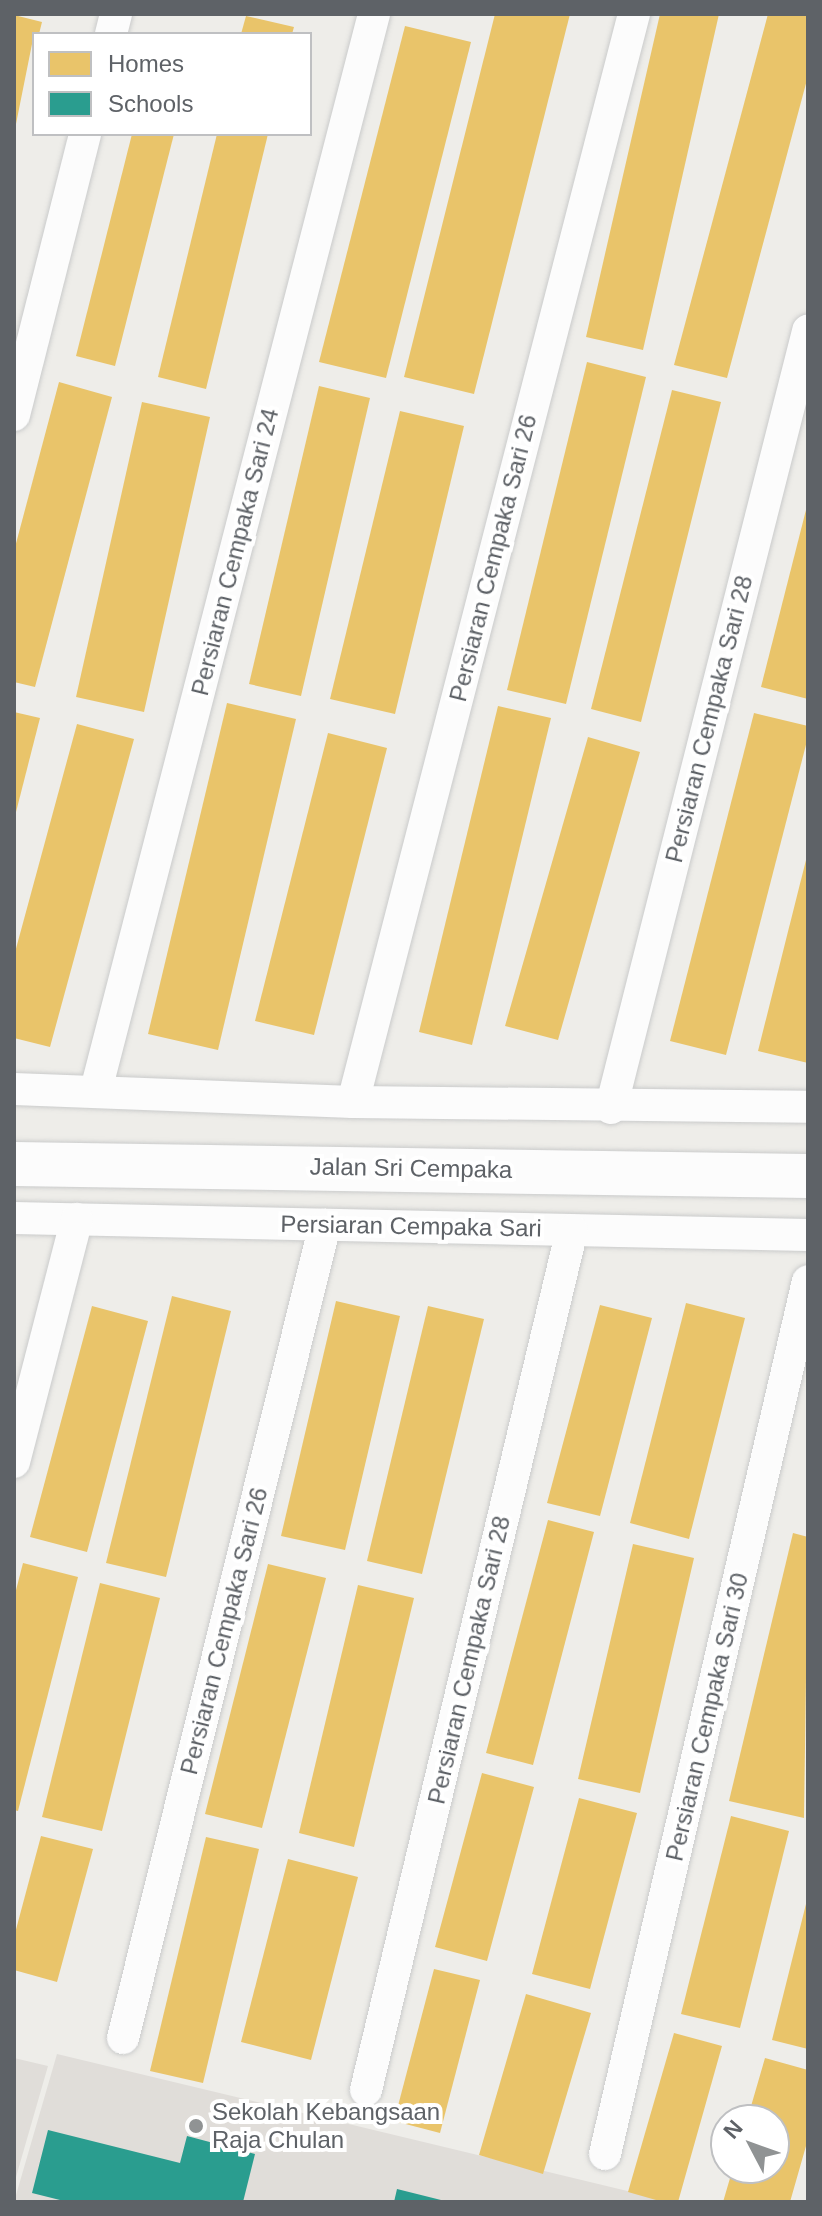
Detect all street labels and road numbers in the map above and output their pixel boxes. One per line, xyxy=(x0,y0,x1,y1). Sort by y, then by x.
street label: Persiaran Cempaka Sari 24 xyxy=(185,405,285,699)
street label: Persiaran Cempaka Sari 26 xyxy=(443,411,543,705)
street label: Persiaran Cempaka Sari 28 xyxy=(659,572,759,866)
street label: Jalan Sri Cempaka xyxy=(309,1152,513,1184)
street label: Persiaran Cempaka Sari xyxy=(280,1209,542,1243)
street label: Persiaran Cempaka Sari 26 xyxy=(174,1484,274,1778)
street label: Persiaran Cempaka Sari 28 xyxy=(422,1513,516,1807)
street label: Persiaran Cempaka Sari 30 xyxy=(660,1570,754,1864)

